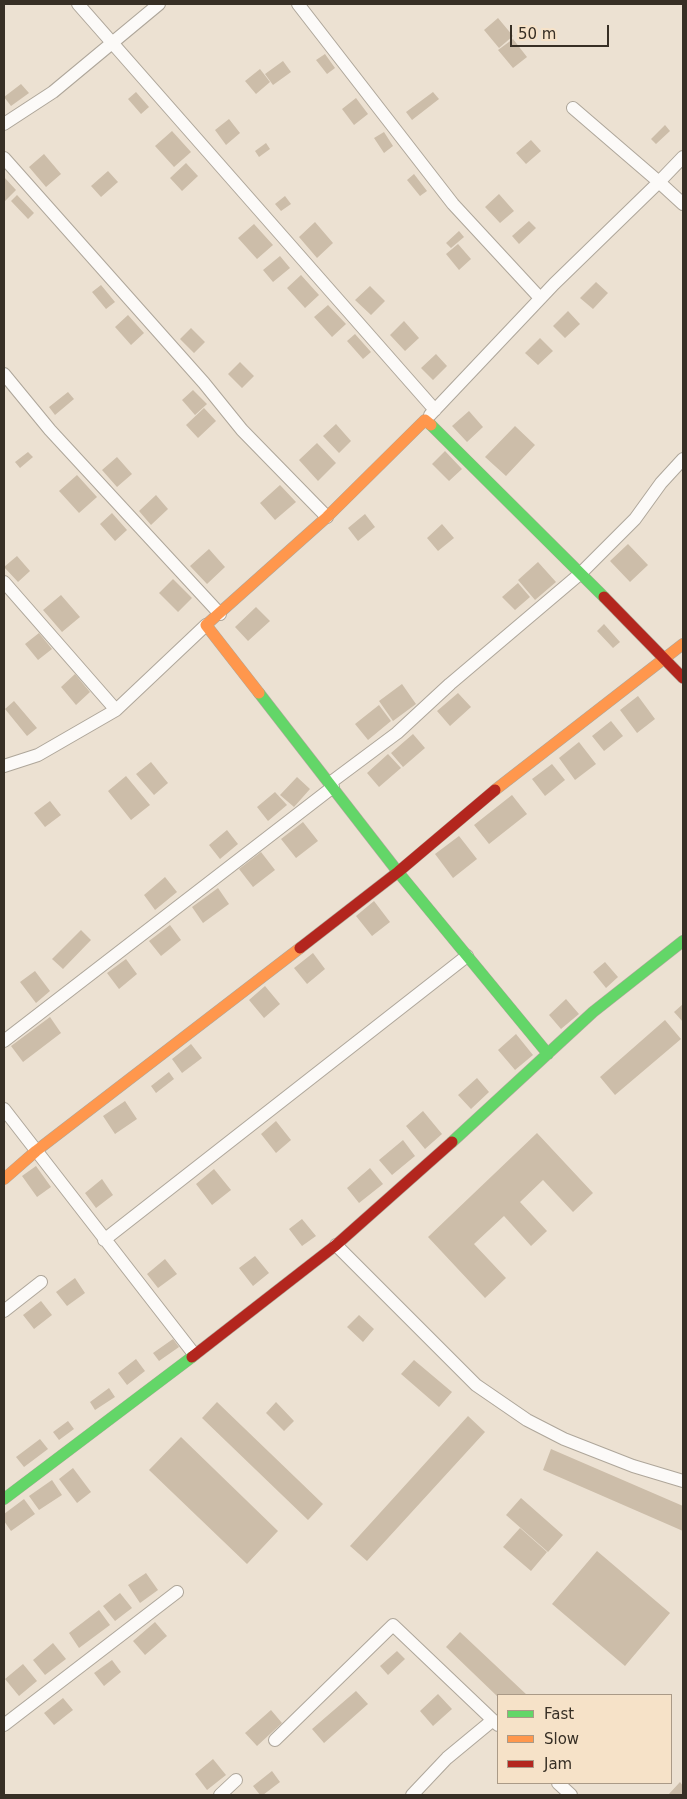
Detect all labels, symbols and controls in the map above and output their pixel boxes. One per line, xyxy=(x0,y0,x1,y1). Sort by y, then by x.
scale bar xyxy=(512,15,611,47)
text: 50 m xyxy=(518,25,556,43)
legend xyxy=(497,1694,672,1784)
text: Fast xyxy=(544,1705,574,1723)
text: Slow xyxy=(544,1730,579,1748)
text: Jam xyxy=(544,1755,572,1773)

